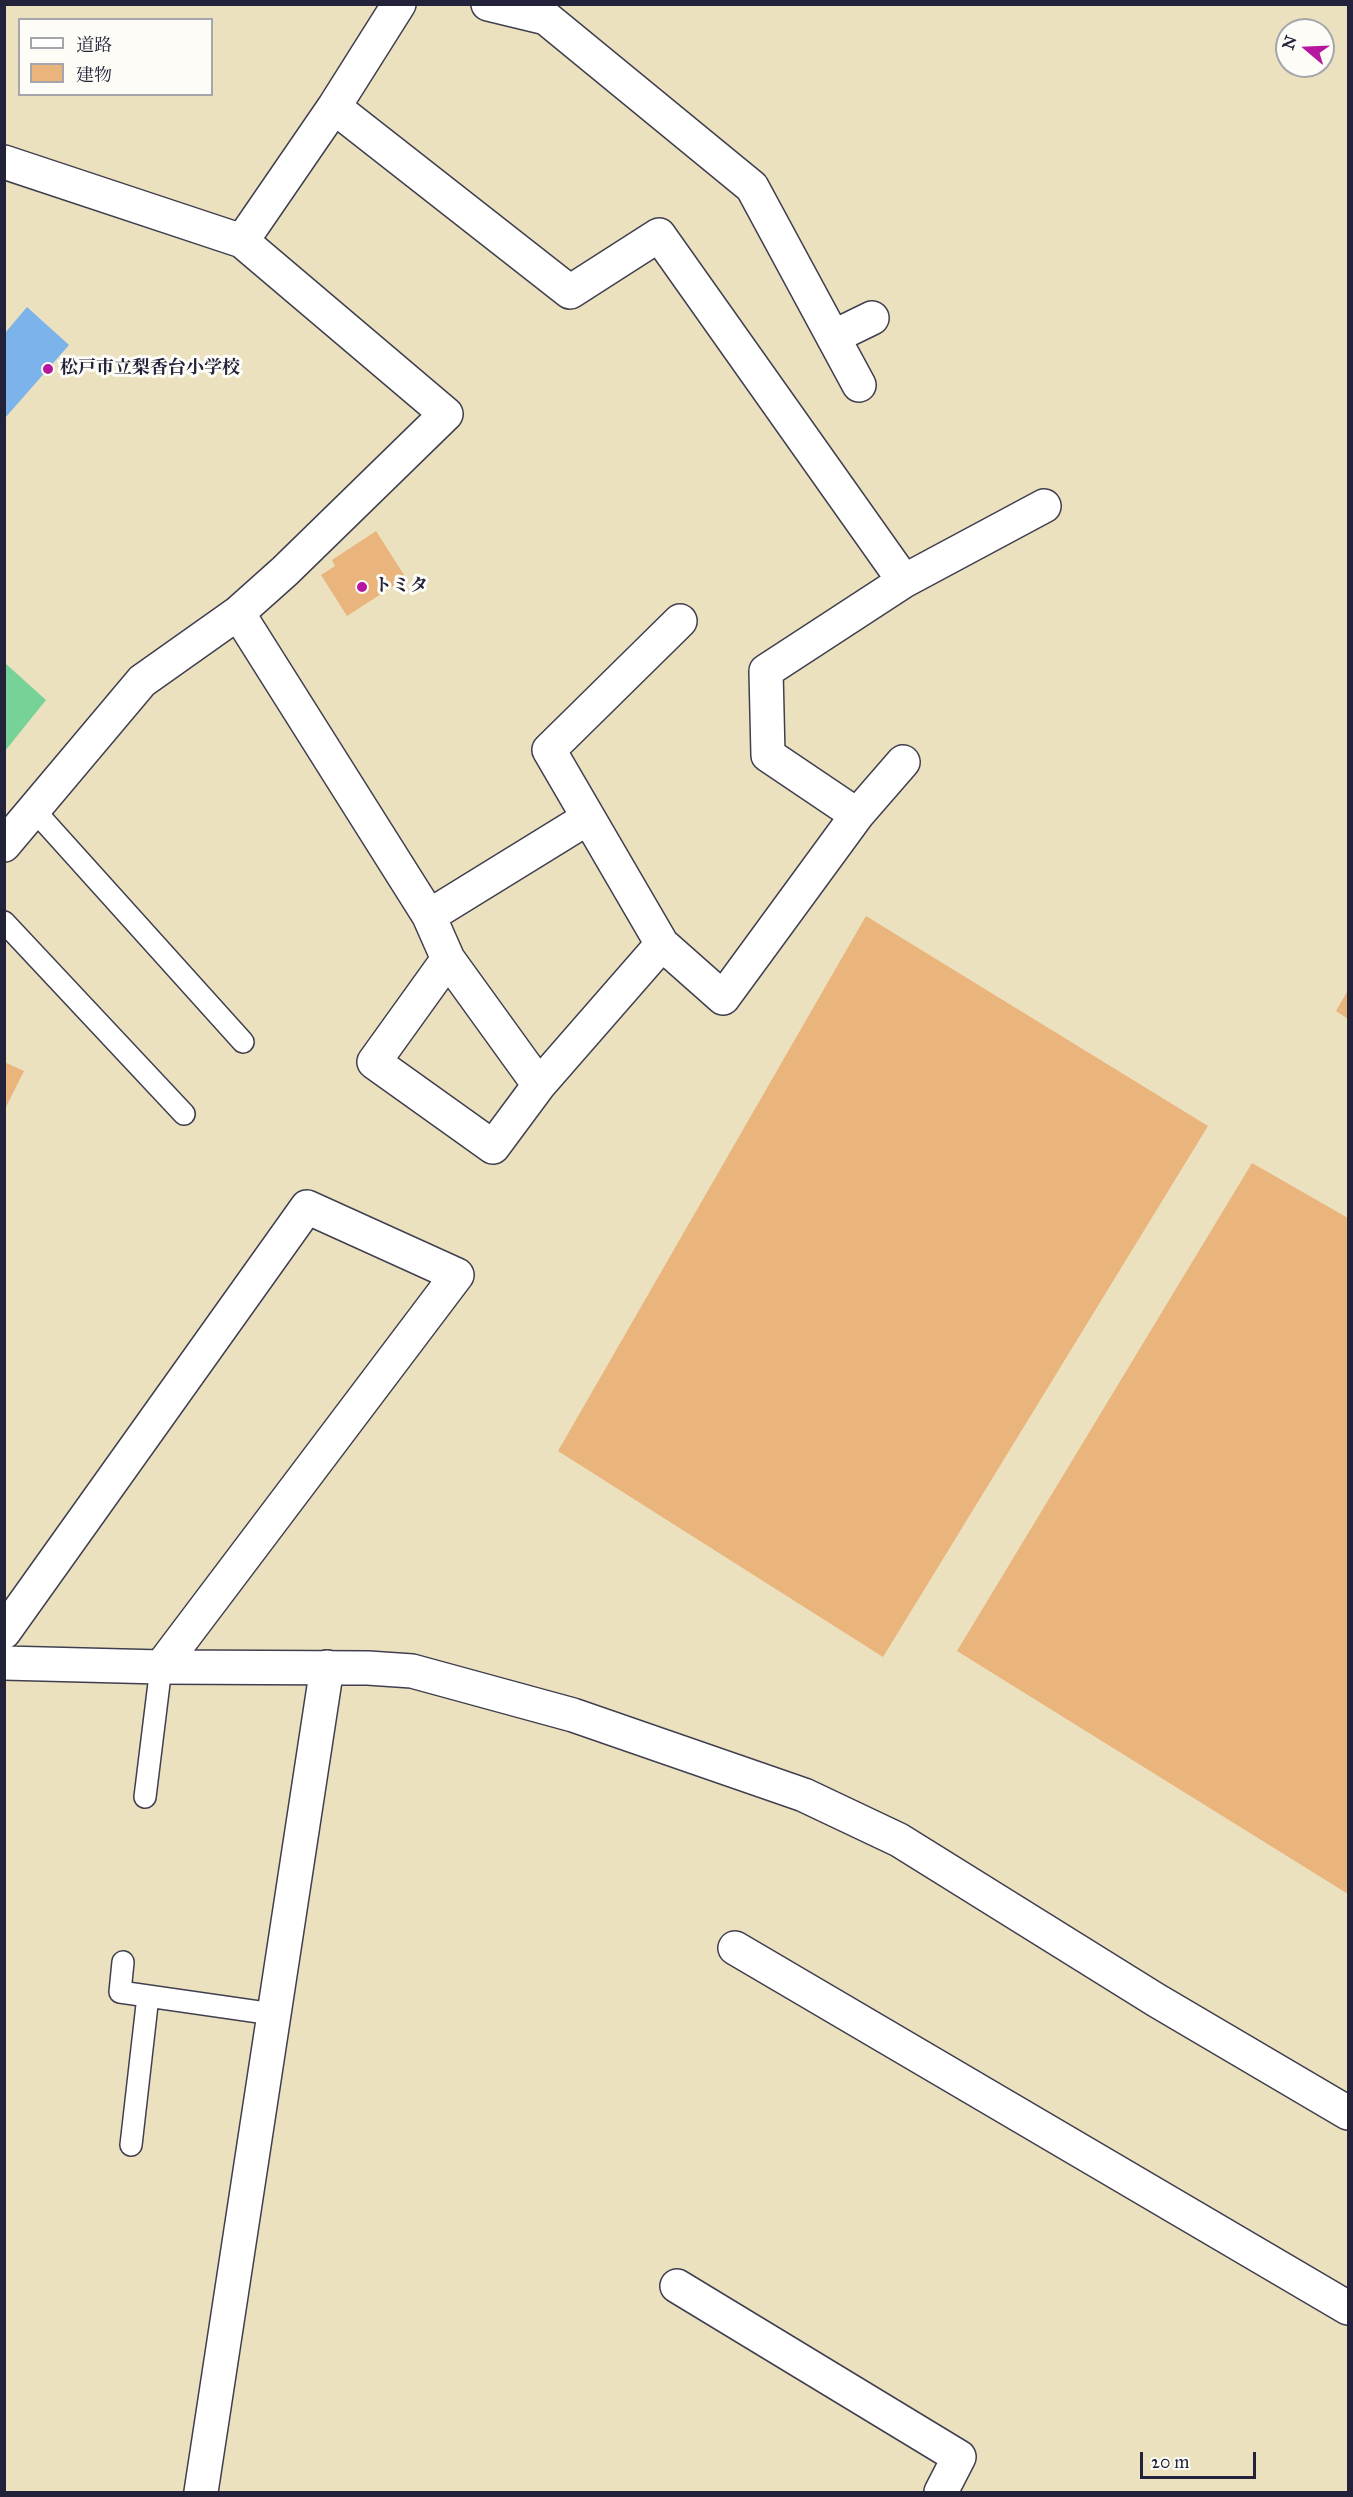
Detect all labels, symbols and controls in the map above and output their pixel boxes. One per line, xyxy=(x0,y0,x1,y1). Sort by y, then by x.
legend xyxy=(18,18,213,96)
north arrow xyxy=(1275,18,1335,78)
text: N xyxy=(1278,33,1301,52)
text: 道路 xyxy=(76,34,112,56)
text: 建物 xyxy=(76,64,112,86)
place label: 松戸市立梨香台小学校 xyxy=(60,358,240,380)
marker: 松戸市立梨香台小学校 xyxy=(41,362,55,376)
place label: トミタ xyxy=(374,576,428,598)
marker: トミタ xyxy=(355,580,369,594)
scale bar xyxy=(1143,2440,1258,2478)
text: 20 m xyxy=(1151,2451,1189,2473)

